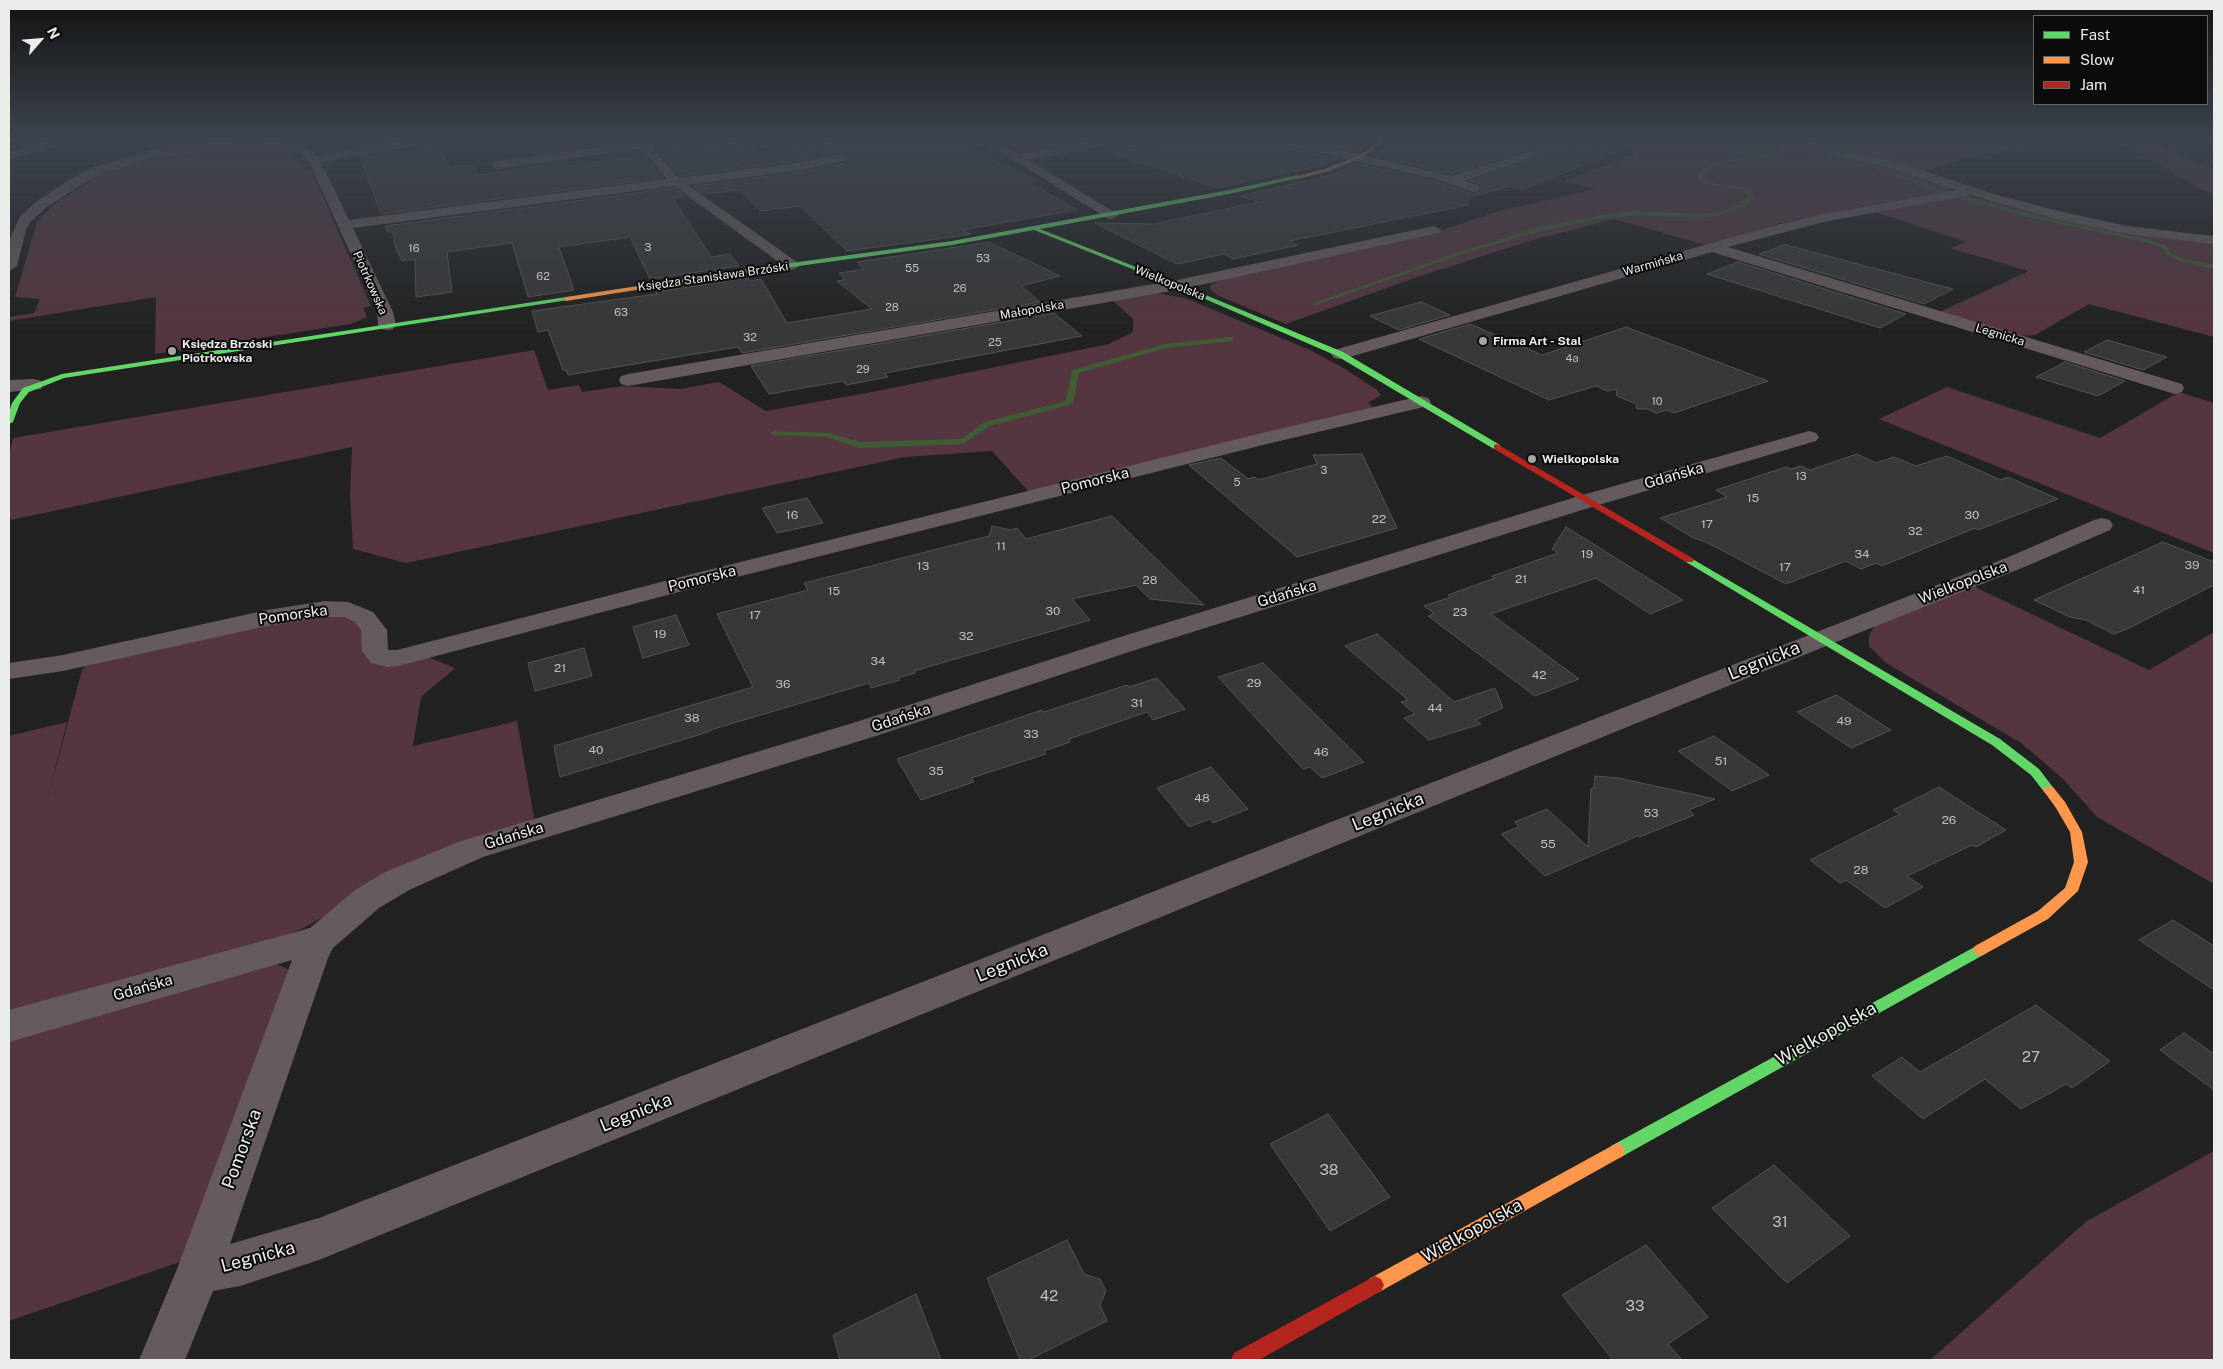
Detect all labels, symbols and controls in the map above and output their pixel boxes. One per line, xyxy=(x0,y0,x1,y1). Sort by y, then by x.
north arrow xyxy=(15,15,65,65)
legend xyxy=(2033,15,2208,105)
text: N xyxy=(44,25,63,42)
text: Fast xyxy=(2080,26,2110,43)
text: Slow xyxy=(2080,51,2114,68)
text: Jam xyxy=(2080,76,2107,93)
house number: 3 xyxy=(645,241,651,255)
house number: 16 xyxy=(408,242,420,256)
street label: Piotrkowska xyxy=(350,249,390,317)
street label: Warmińska xyxy=(1621,249,1685,279)
house number: 53 xyxy=(976,252,990,266)
street label: Księdza Stanisława Brzóski xyxy=(637,259,789,295)
house number: 55 xyxy=(905,262,919,276)
street label: Wielkopolska xyxy=(1133,262,1207,304)
house number: 62 xyxy=(536,270,550,284)
house number: 26 xyxy=(953,282,967,296)
street label: Małopolska xyxy=(999,297,1065,323)
house number: 28 xyxy=(885,301,899,315)
house number: 63 xyxy=(614,306,628,320)
street label: Legnicka xyxy=(1974,321,2026,349)
house number: 32 xyxy=(743,331,757,345)
place label: Firma Art - Stal xyxy=(1493,334,1581,348)
marker: Firma Art - Stal xyxy=(1477,335,1489,347)
house number: 25 xyxy=(988,336,1002,350)
place label: Księdza Brzóski Piotrkowska xyxy=(182,337,272,365)
marker: Księdza Brzóski Piotrkowska xyxy=(166,345,178,357)
house number: 4a xyxy=(1566,352,1578,366)
house number: 29 xyxy=(856,363,870,377)
house number: 10 xyxy=(1651,395,1663,409)
place label: Wielkopolska xyxy=(1542,452,1619,466)
marker: Wielkopolska xyxy=(1526,453,1538,465)
street label: Gdańska xyxy=(1642,459,1706,493)
street label: Pomorska xyxy=(1059,464,1131,498)
house number: 3 xyxy=(1321,464,1327,478)
house number: 13 xyxy=(1795,470,1807,484)
house number: 5 xyxy=(1233,476,1241,490)
house number: 15 xyxy=(1747,491,1759,505)
house number: 16 xyxy=(786,508,798,522)
house number: 30 xyxy=(1965,508,1979,522)
house number: 22 xyxy=(1372,512,1386,526)
house number: 17 xyxy=(1701,517,1713,531)
house number: 32 xyxy=(1908,524,1922,538)
house number: 11 xyxy=(996,539,1006,553)
house number: 19 xyxy=(1581,547,1593,561)
house number: 34 xyxy=(1854,547,1870,561)
street label: Wielkopolska xyxy=(1916,558,2010,608)
house number: 39 xyxy=(2185,558,2199,572)
house number: 13 xyxy=(917,559,929,573)
house number: 17 xyxy=(1779,560,1791,574)
street label: Pomorska xyxy=(666,562,738,596)
house number: 21 xyxy=(1515,572,1527,586)
house number: 28 xyxy=(1143,573,1157,587)
street label: Gdańska xyxy=(1255,576,1319,612)
house number: 41 xyxy=(2133,583,2145,597)
house number: 15 xyxy=(828,584,840,598)
street label: Pomorska xyxy=(257,601,329,629)
house number: 30 xyxy=(1046,604,1060,618)
house number: 23 xyxy=(1453,605,1467,619)
house number: 17 xyxy=(749,608,761,622)
house number: 19 xyxy=(654,627,666,641)
house number: 32 xyxy=(959,629,973,643)
street label: Legnicka xyxy=(1725,637,1803,685)
house number: 34 xyxy=(870,654,886,668)
house number: 21 xyxy=(554,661,566,675)
house number: 42 xyxy=(1532,668,1546,682)
house number: 29 xyxy=(1247,676,1261,690)
house number: 36 xyxy=(776,677,790,691)
house number: 31 xyxy=(1131,696,1143,710)
street label: Gdańska xyxy=(869,700,933,736)
house number: 44 xyxy=(1427,701,1443,715)
house number: 38 xyxy=(684,711,700,725)
house number: 49 xyxy=(1836,714,1852,728)
house number: 33 xyxy=(1023,727,1039,741)
house number: 40 xyxy=(589,743,603,757)
house number: 46 xyxy=(1313,745,1329,759)
house number: 51 xyxy=(1715,754,1727,768)
house number: 35 xyxy=(928,764,944,778)
street label: Legnicka xyxy=(1349,788,1427,836)
house number: 48 xyxy=(1194,791,1210,805)
house number: 53 xyxy=(1643,806,1659,820)
house number: 26 xyxy=(1942,813,1956,827)
street label: Gdańska xyxy=(482,818,546,854)
house number: 55 xyxy=(1540,837,1556,851)
house number: 28 xyxy=(1854,863,1868,877)
street label: Legnicka xyxy=(973,939,1051,987)
street label: Gdańska xyxy=(111,971,175,1005)
street label: Wielkopolska xyxy=(1772,997,1880,1071)
house number: 27 xyxy=(2022,1048,2040,1066)
street label: Legnicka xyxy=(597,1089,675,1137)
street label: Pomorska xyxy=(218,1106,266,1192)
house number: 38 xyxy=(1319,1161,1339,1179)
street label: Wielkopolska xyxy=(1418,1194,1526,1268)
house number: 31 xyxy=(1772,1213,1788,1231)
street label: Legnicka xyxy=(219,1237,297,1277)
house number: 42 xyxy=(1040,1287,1058,1305)
house number: 33 xyxy=(1626,1297,1644,1315)

